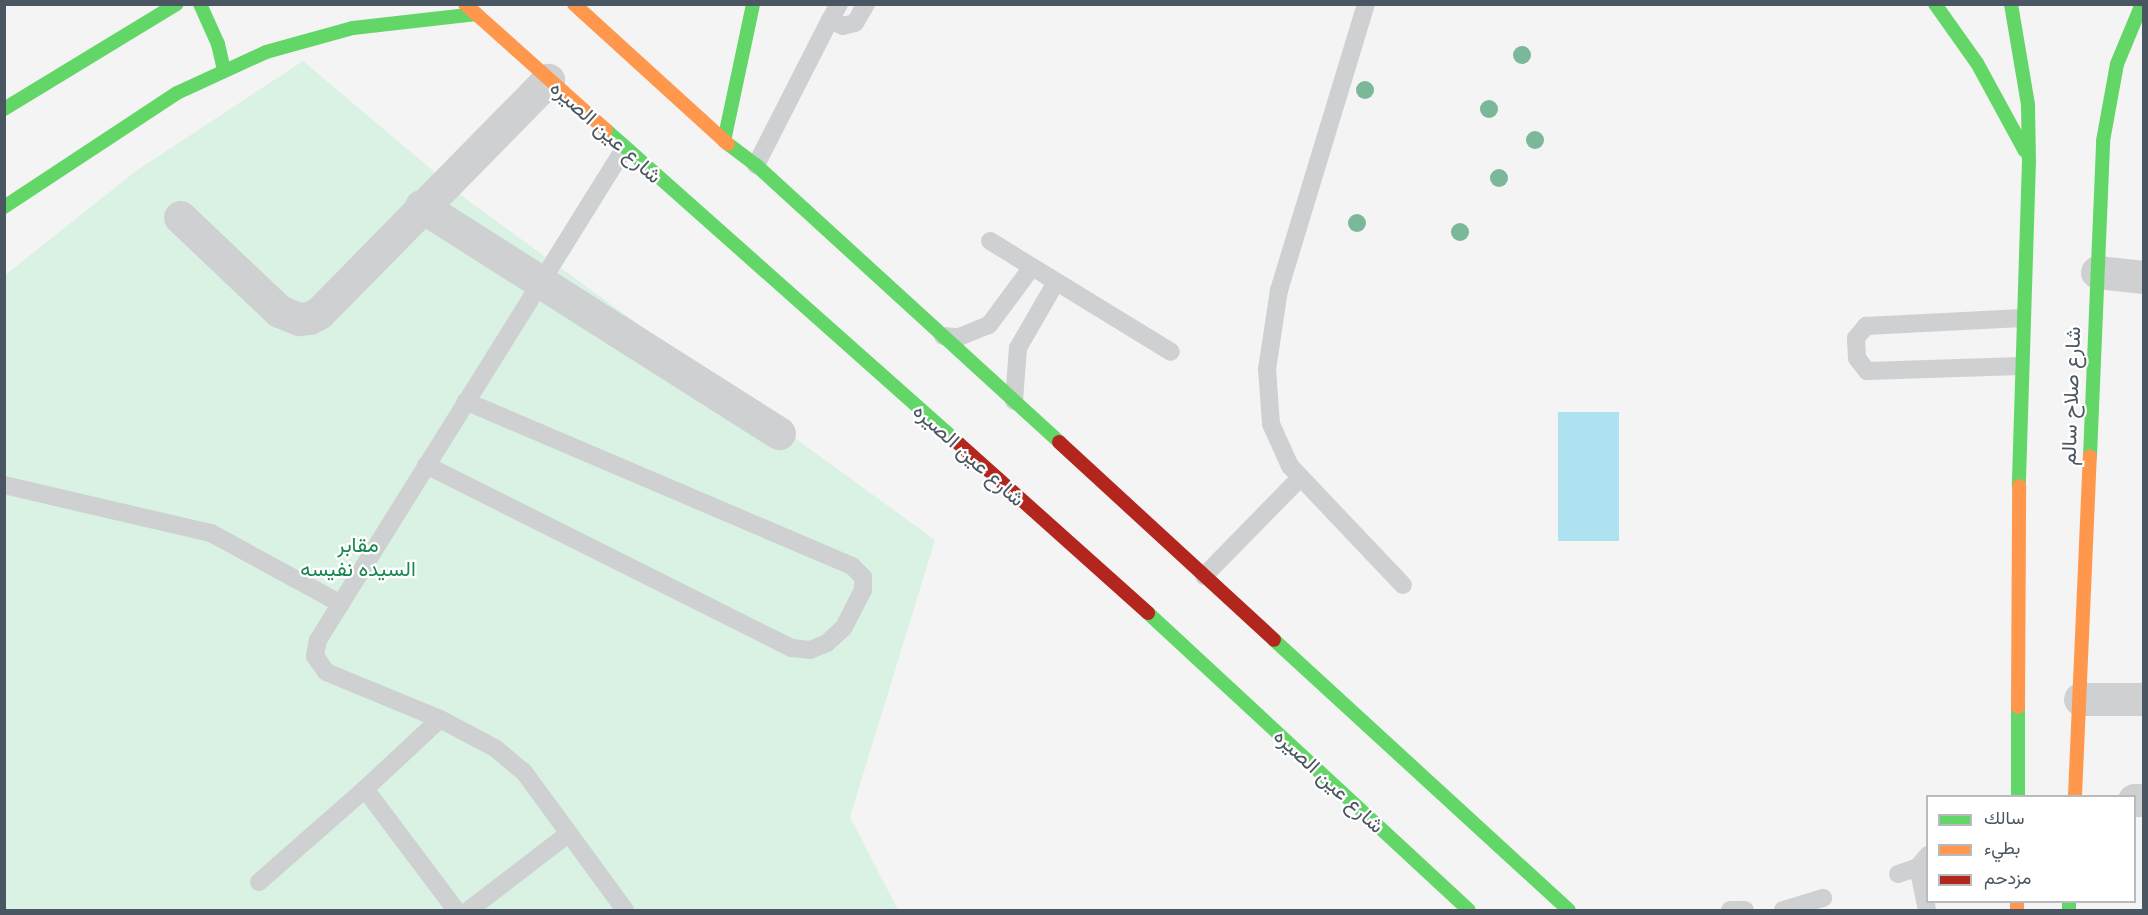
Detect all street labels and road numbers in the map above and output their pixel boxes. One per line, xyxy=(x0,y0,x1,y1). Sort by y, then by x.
street label: شارع عين الصيره xyxy=(545,75,667,189)
street label: شارع صلاح سالم xyxy=(2056,326,2086,466)
street label: شارع عين الصيره xyxy=(908,398,1030,512)
street label: شارع عين الصيره xyxy=(1269,724,1389,838)

